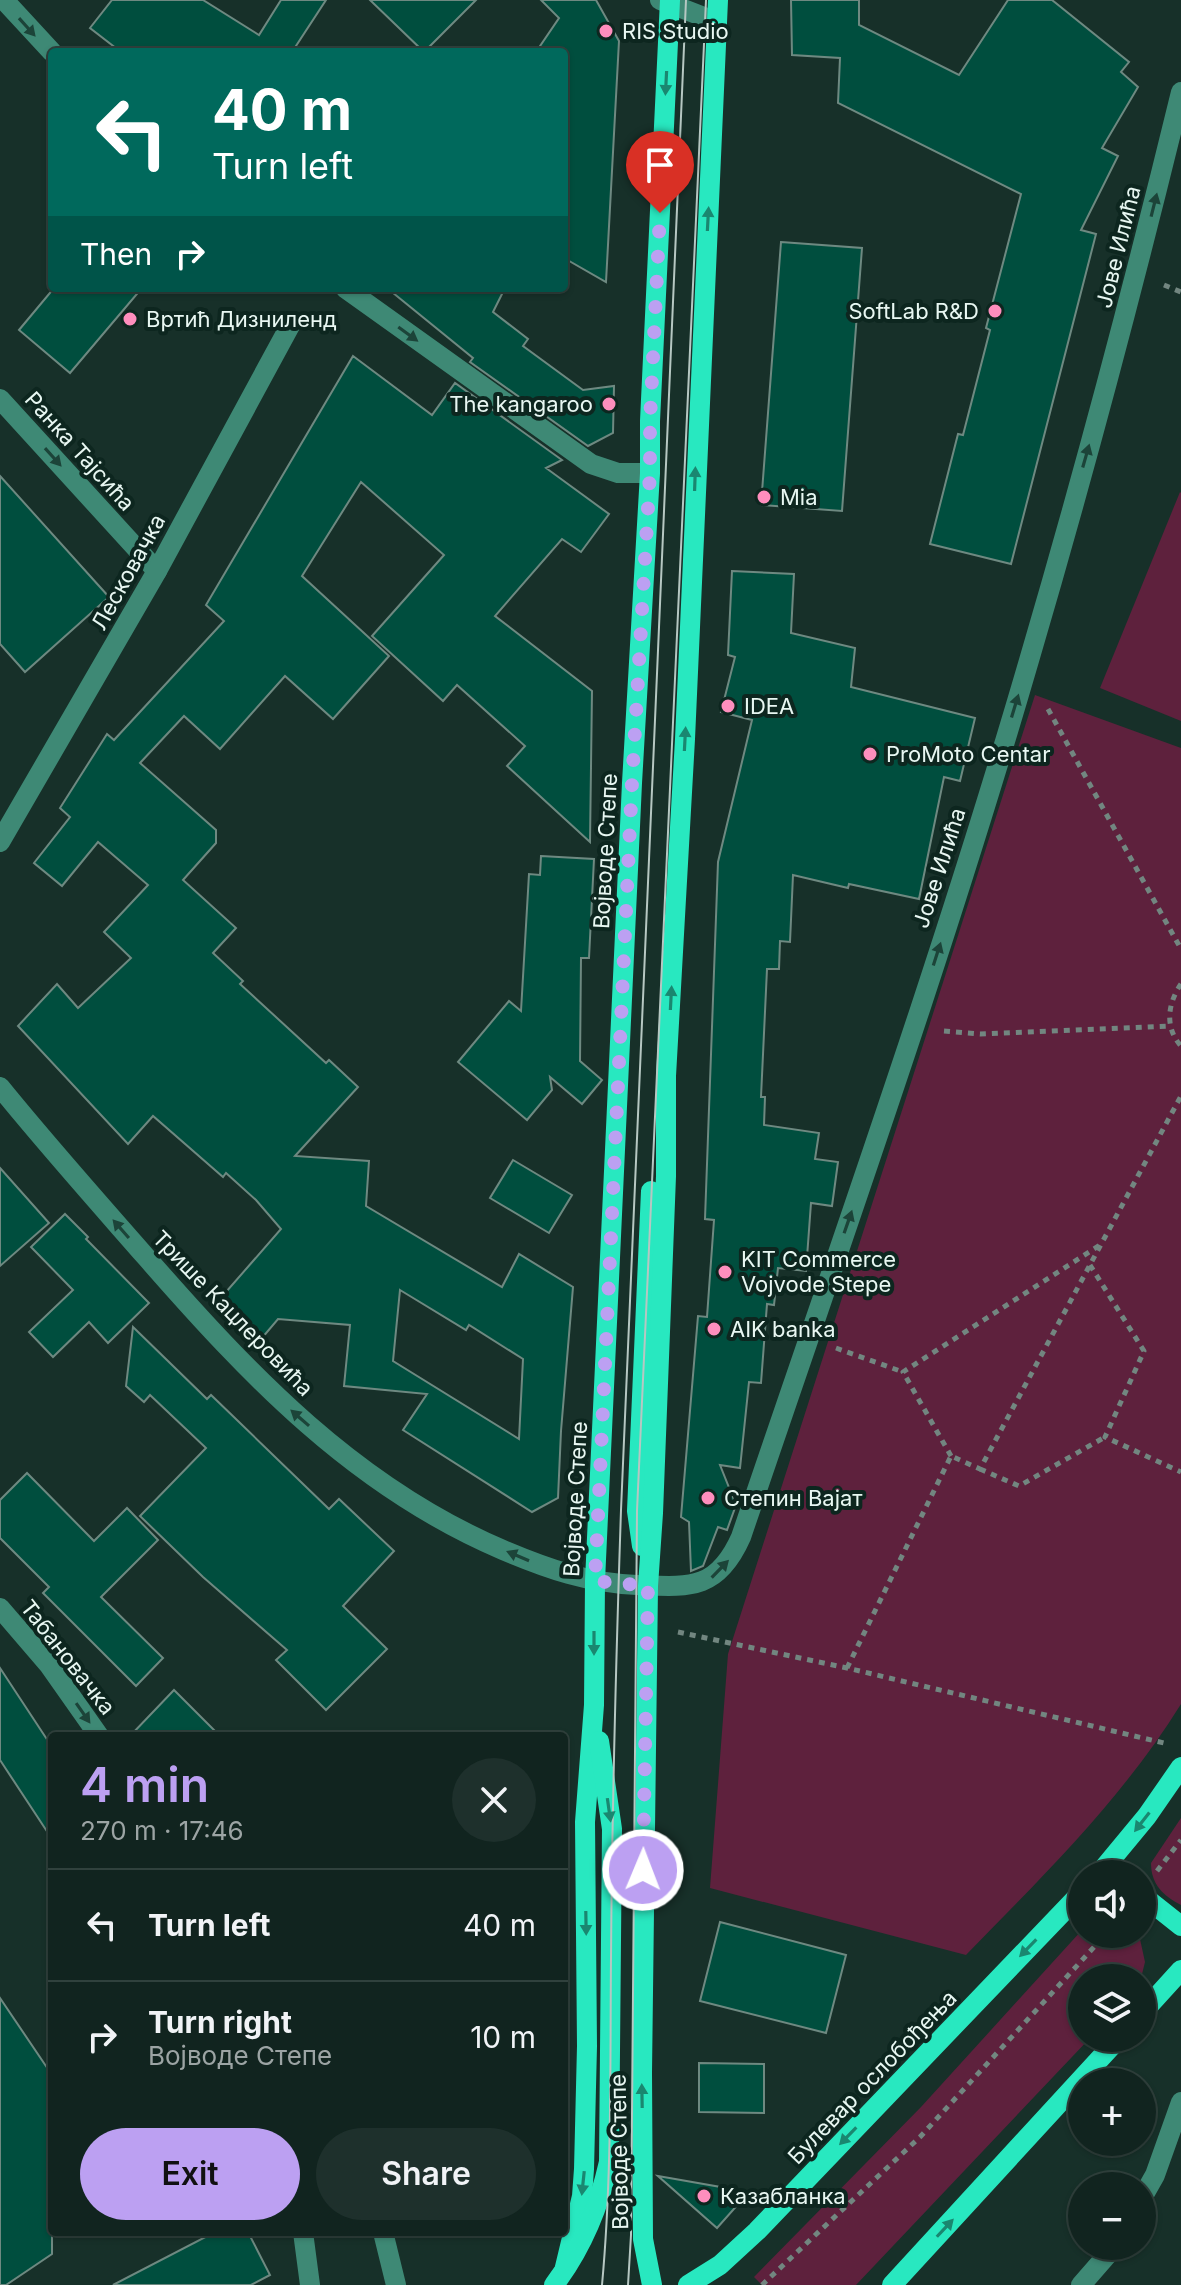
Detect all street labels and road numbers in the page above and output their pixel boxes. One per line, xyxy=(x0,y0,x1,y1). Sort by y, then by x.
street label: Јове Илића xyxy=(1090,183,1146,311)
street label: Ранка Тајсића xyxy=(20,386,140,516)
street label: Лесковачка xyxy=(86,510,170,634)
street label: Војводе Степе xyxy=(588,772,622,930)
street label: Јове Илића xyxy=(907,805,971,931)
street label: Трише Кацлеровића xyxy=(147,1225,319,1401)
street label: Војводе Степе xyxy=(558,1420,592,1578)
street label: Табановачка xyxy=(15,1595,121,1719)
street label: Булевар ослобођења xyxy=(782,1985,962,2169)
street label: Војводе Степе xyxy=(605,2074,633,2230)

